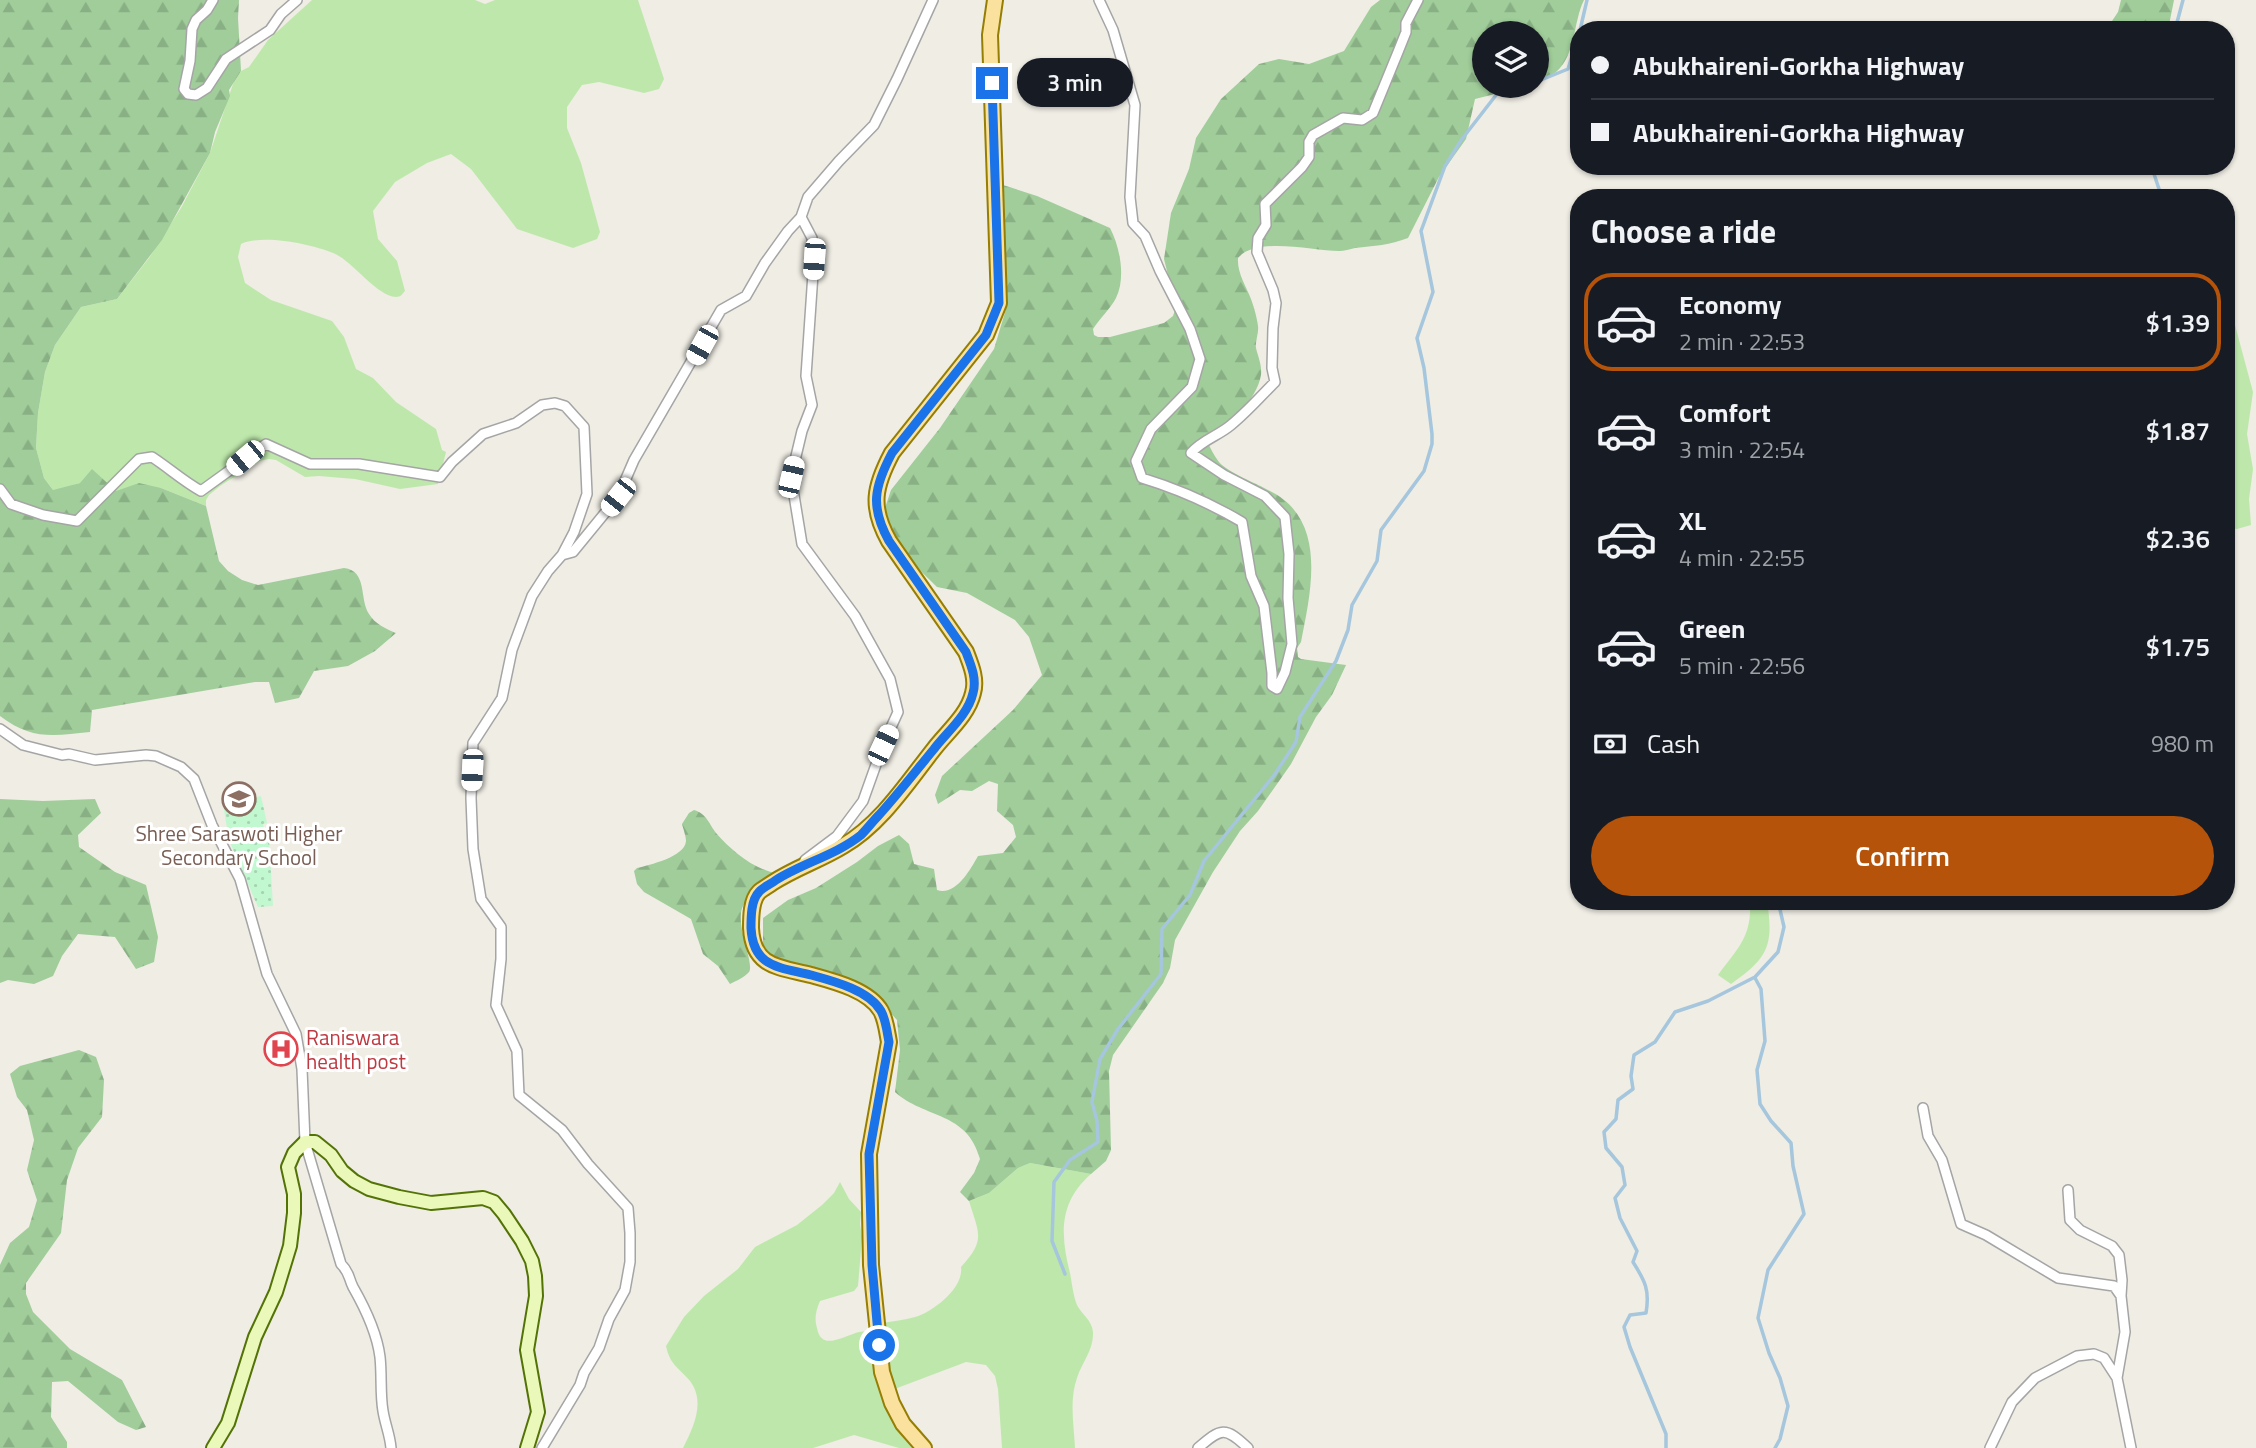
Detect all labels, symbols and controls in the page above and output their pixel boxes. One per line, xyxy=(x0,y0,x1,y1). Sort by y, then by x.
map controls xyxy=(1472,21,1549,98)
button: layers xyxy=(1472,21,1549,98)
text: Abukhaireni-Gorkha Highway xyxy=(1633,46,1964,85)
callout: 3 min xyxy=(1016,58,1132,108)
text: 3 min xyxy=(1047,65,1103,100)
route end xyxy=(976,67,1008,99)
text: Abukhaireni-Gorkha Highway xyxy=(1633,113,1964,152)
text: Choose a ride xyxy=(1591,207,1776,255)
car xyxy=(803,237,826,281)
text: Economy xyxy=(1679,285,1781,324)
icon: car xyxy=(1595,291,1658,354)
text: $1.39 xyxy=(2146,303,2210,342)
car xyxy=(683,322,722,368)
text: 2 min · 22:53 xyxy=(1679,324,1805,359)
text: Comfort xyxy=(1679,393,1771,432)
icon: car xyxy=(1595,399,1658,462)
text: $1.87 xyxy=(2146,411,2210,450)
text: 3 min · 22:54 xyxy=(1679,432,1805,467)
car xyxy=(223,436,268,480)
car xyxy=(777,454,806,500)
car xyxy=(597,474,640,520)
text: XL xyxy=(1679,501,1706,540)
icon: car xyxy=(1595,507,1658,570)
text: $2.36 xyxy=(2146,519,2210,558)
text: 4 min · 22:55 xyxy=(1679,540,1805,575)
text: Green xyxy=(1679,609,1745,648)
icon: car xyxy=(1595,615,1658,678)
text: $1.75 xyxy=(2146,627,2210,666)
text: 5 min · 22:56 xyxy=(1679,648,1805,683)
car xyxy=(865,722,902,768)
text: Cash xyxy=(1647,724,1700,763)
icon: cash xyxy=(1591,725,1629,763)
text: 980 m xyxy=(2151,726,2214,761)
car xyxy=(461,748,484,792)
school or university icon: Shree Saraswoti Higher Secondary School xyxy=(220,780,258,818)
button: Confirm xyxy=(1591,816,2214,896)
place label: Shree Saraswoti Higher Secondary School xyxy=(135,817,343,873)
place label: Raniswara health post xyxy=(306,1021,406,1077)
hospital icon: Raniswara health post xyxy=(262,1030,300,1068)
route start xyxy=(863,1329,895,1361)

